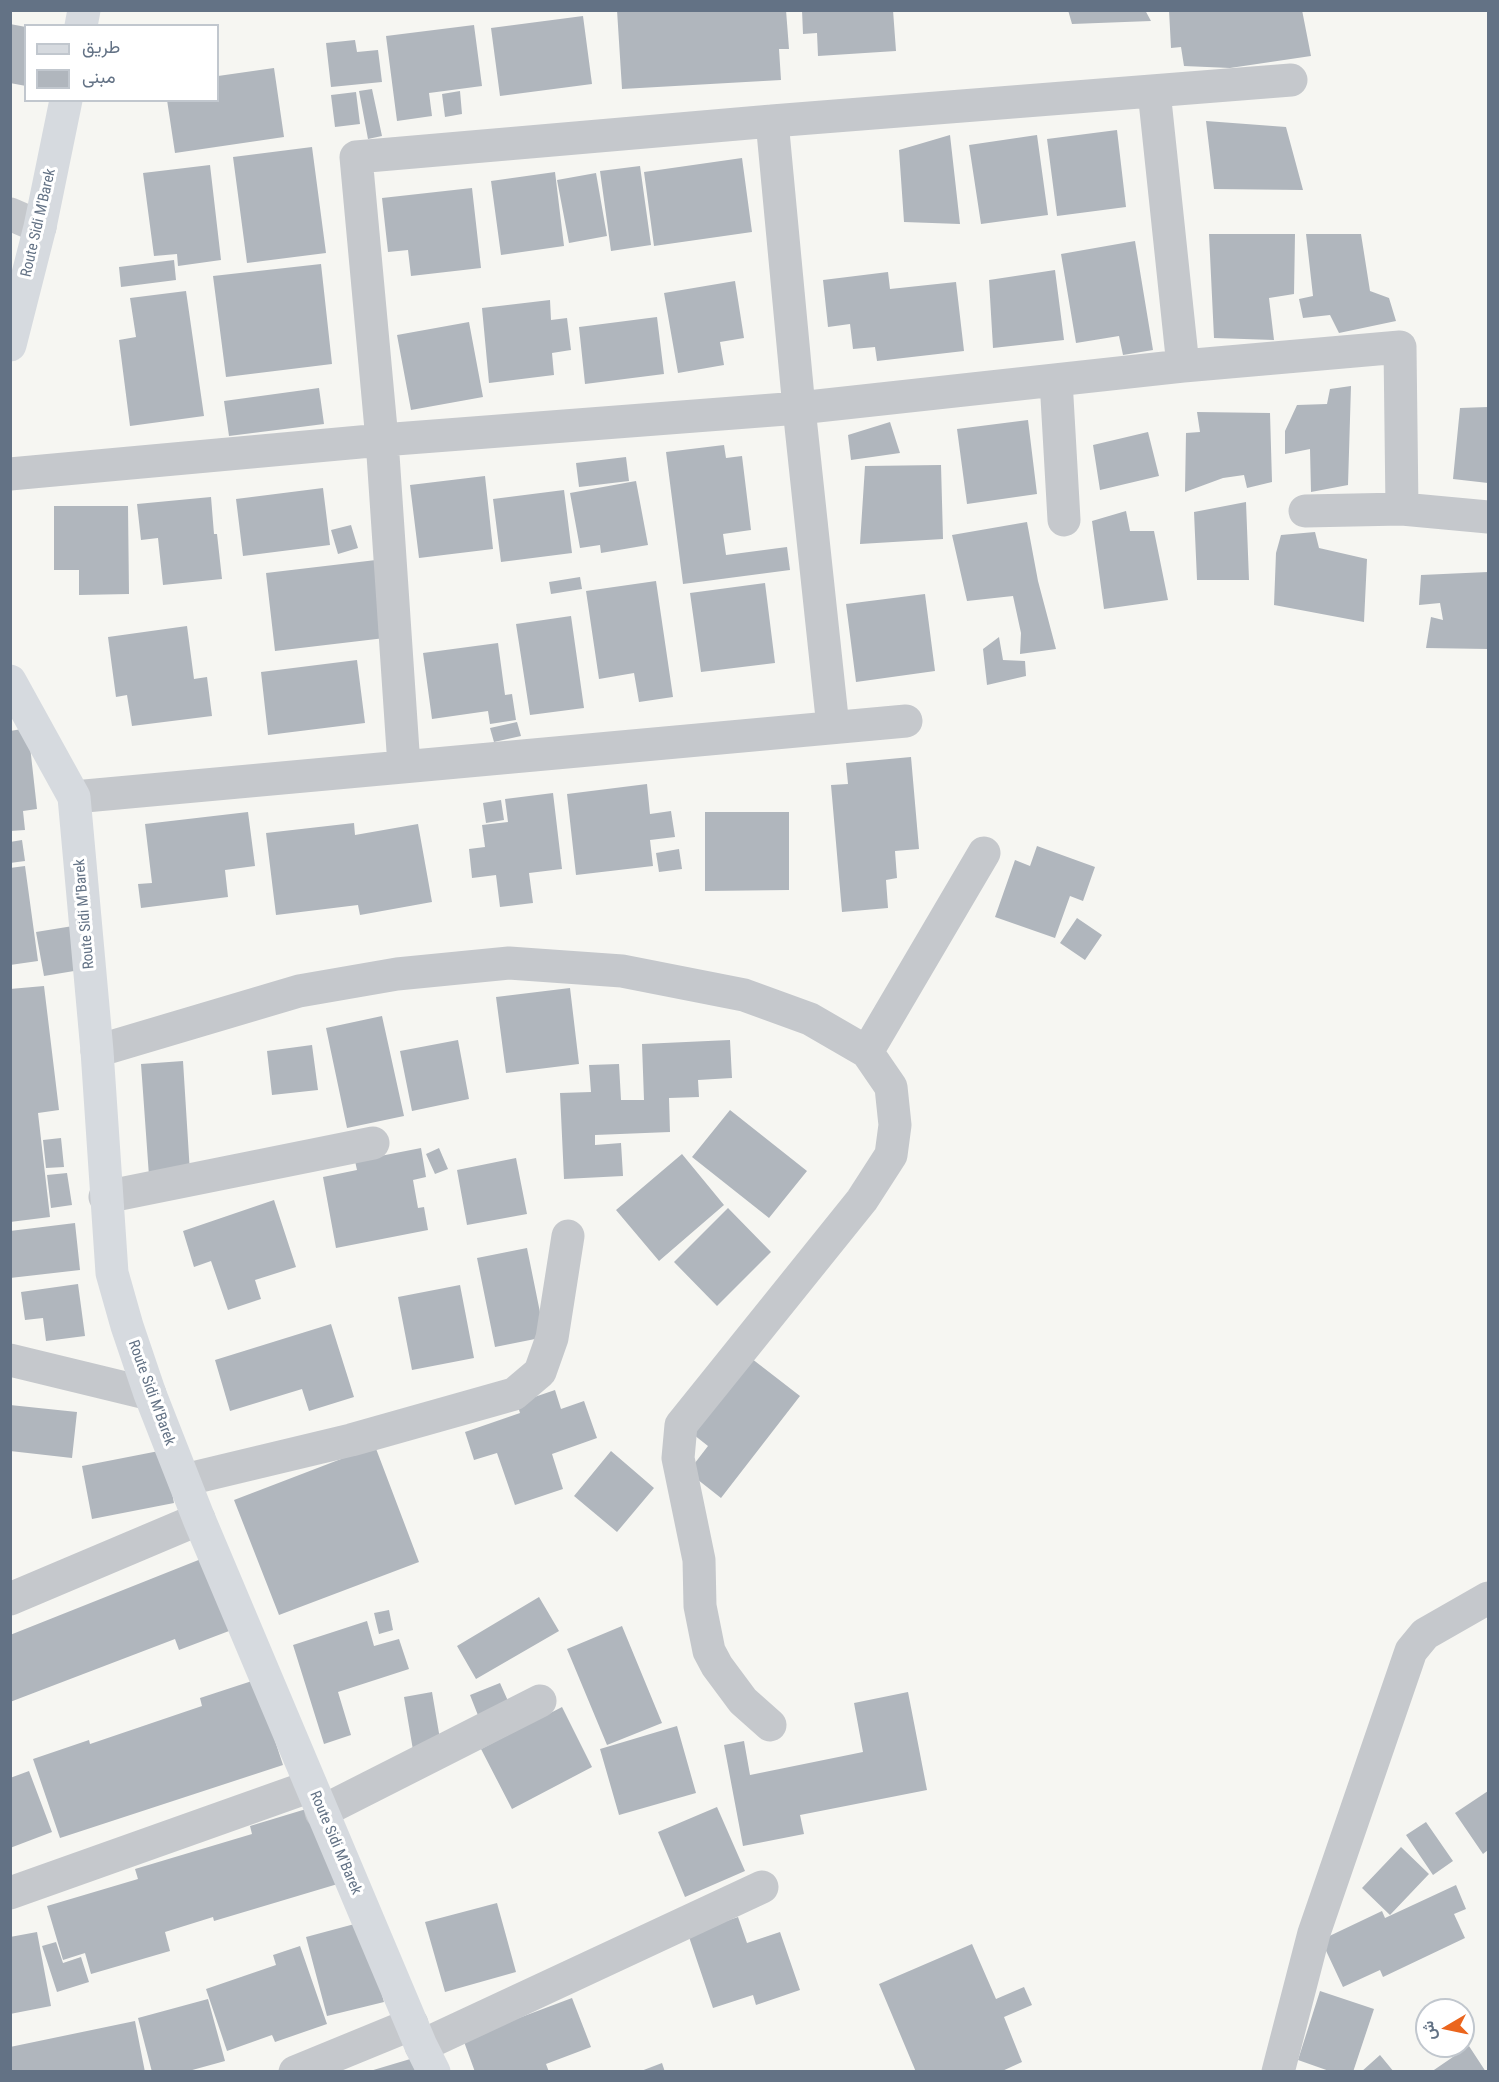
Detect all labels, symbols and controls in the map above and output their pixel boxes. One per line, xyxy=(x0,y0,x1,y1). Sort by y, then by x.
legend xyxy=(24,24,219,102)
text: طريق xyxy=(82,36,120,57)
text: مبنى xyxy=(82,66,116,87)
street label: Route Sidi M'Barek xyxy=(18,167,60,279)
street label: Route Sidi M'Barek xyxy=(71,858,99,970)
street label: Route Sidi M'Barek xyxy=(124,1338,178,1448)
street label: Route Sidi M'Barek xyxy=(305,1789,365,1897)
north arrow xyxy=(1415,1998,1475,2058)
text: ش xyxy=(1418,2020,1440,2042)

